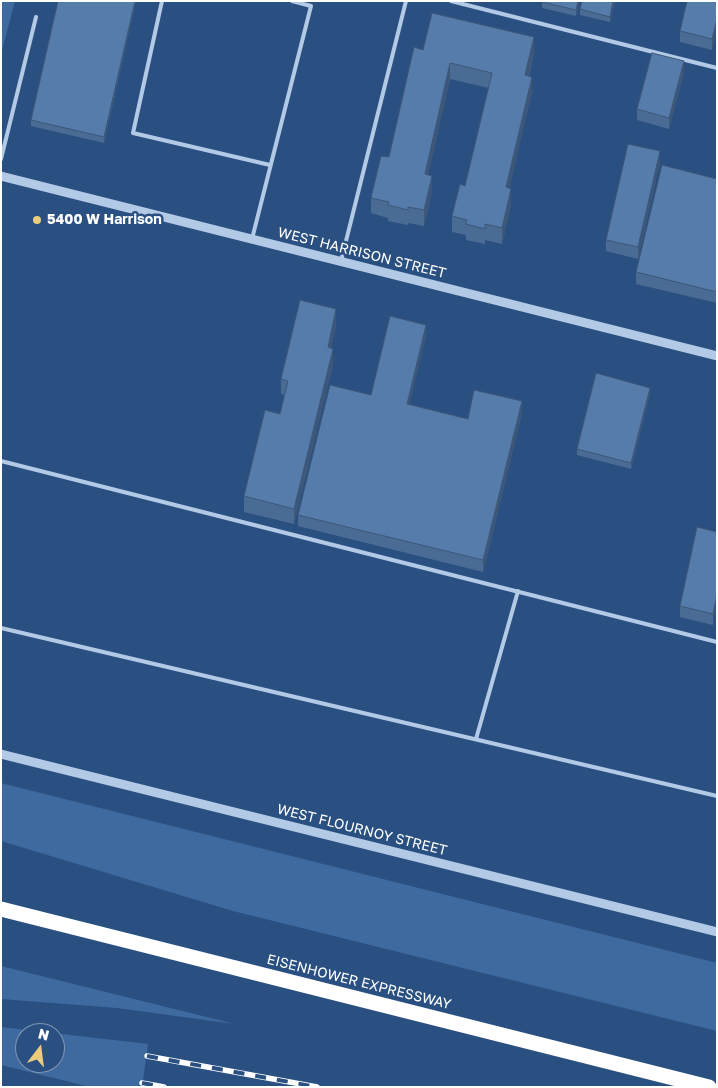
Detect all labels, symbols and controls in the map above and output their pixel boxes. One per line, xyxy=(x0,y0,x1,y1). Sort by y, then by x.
place label: 5400 W Harrison xyxy=(47,212,162,228)
marker: 5400 W Harrison xyxy=(31,214,43,226)
street label: WEST HARRISON STREET xyxy=(276,224,448,282)
street label: WEST FLOURNOY STREET xyxy=(275,801,449,859)
street label: EISENHOWER EXPRESSWAY xyxy=(265,951,453,1013)
north arrow xyxy=(15,1023,65,1073)
text: N xyxy=(36,1024,51,1044)

